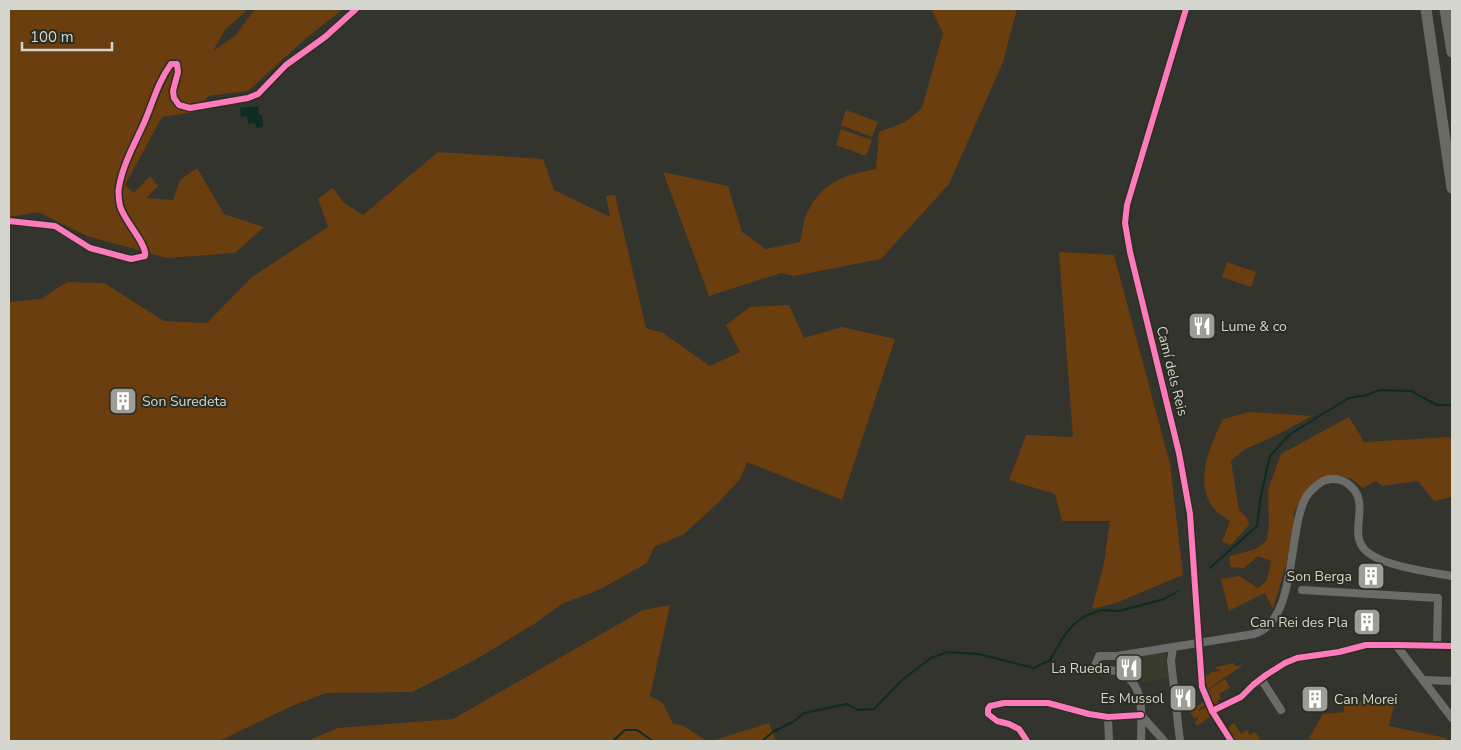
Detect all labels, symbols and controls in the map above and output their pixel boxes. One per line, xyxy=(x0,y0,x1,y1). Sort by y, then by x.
scale bar xyxy=(22,20,112,52)
text: 100 m xyxy=(30,27,74,47)
restaurant icon: Lume & co xyxy=(1187,311,1217,341)
place label: Lume & co xyxy=(1221,317,1287,336)
street label: Camí dels Reis xyxy=(1152,324,1192,418)
building icon: Son Suredeta xyxy=(108,386,138,416)
place label: Son Suredeta xyxy=(142,392,227,411)
building icon: Son Berga xyxy=(1356,561,1386,591)
place label: Son Berga xyxy=(1287,567,1352,586)
building icon: Can Rei des Pla xyxy=(1352,607,1382,637)
place label: Can Rei des Pla xyxy=(1250,613,1348,632)
restaurant icon: La Rueda xyxy=(1114,653,1144,683)
place label: La Rueda xyxy=(1051,659,1110,678)
restaurant icon: Es Mussol xyxy=(1168,683,1198,713)
building icon: Can Morei xyxy=(1300,684,1330,714)
place label: Es Mussol xyxy=(1100,689,1165,708)
place label: Can Morei xyxy=(1334,690,1398,709)

